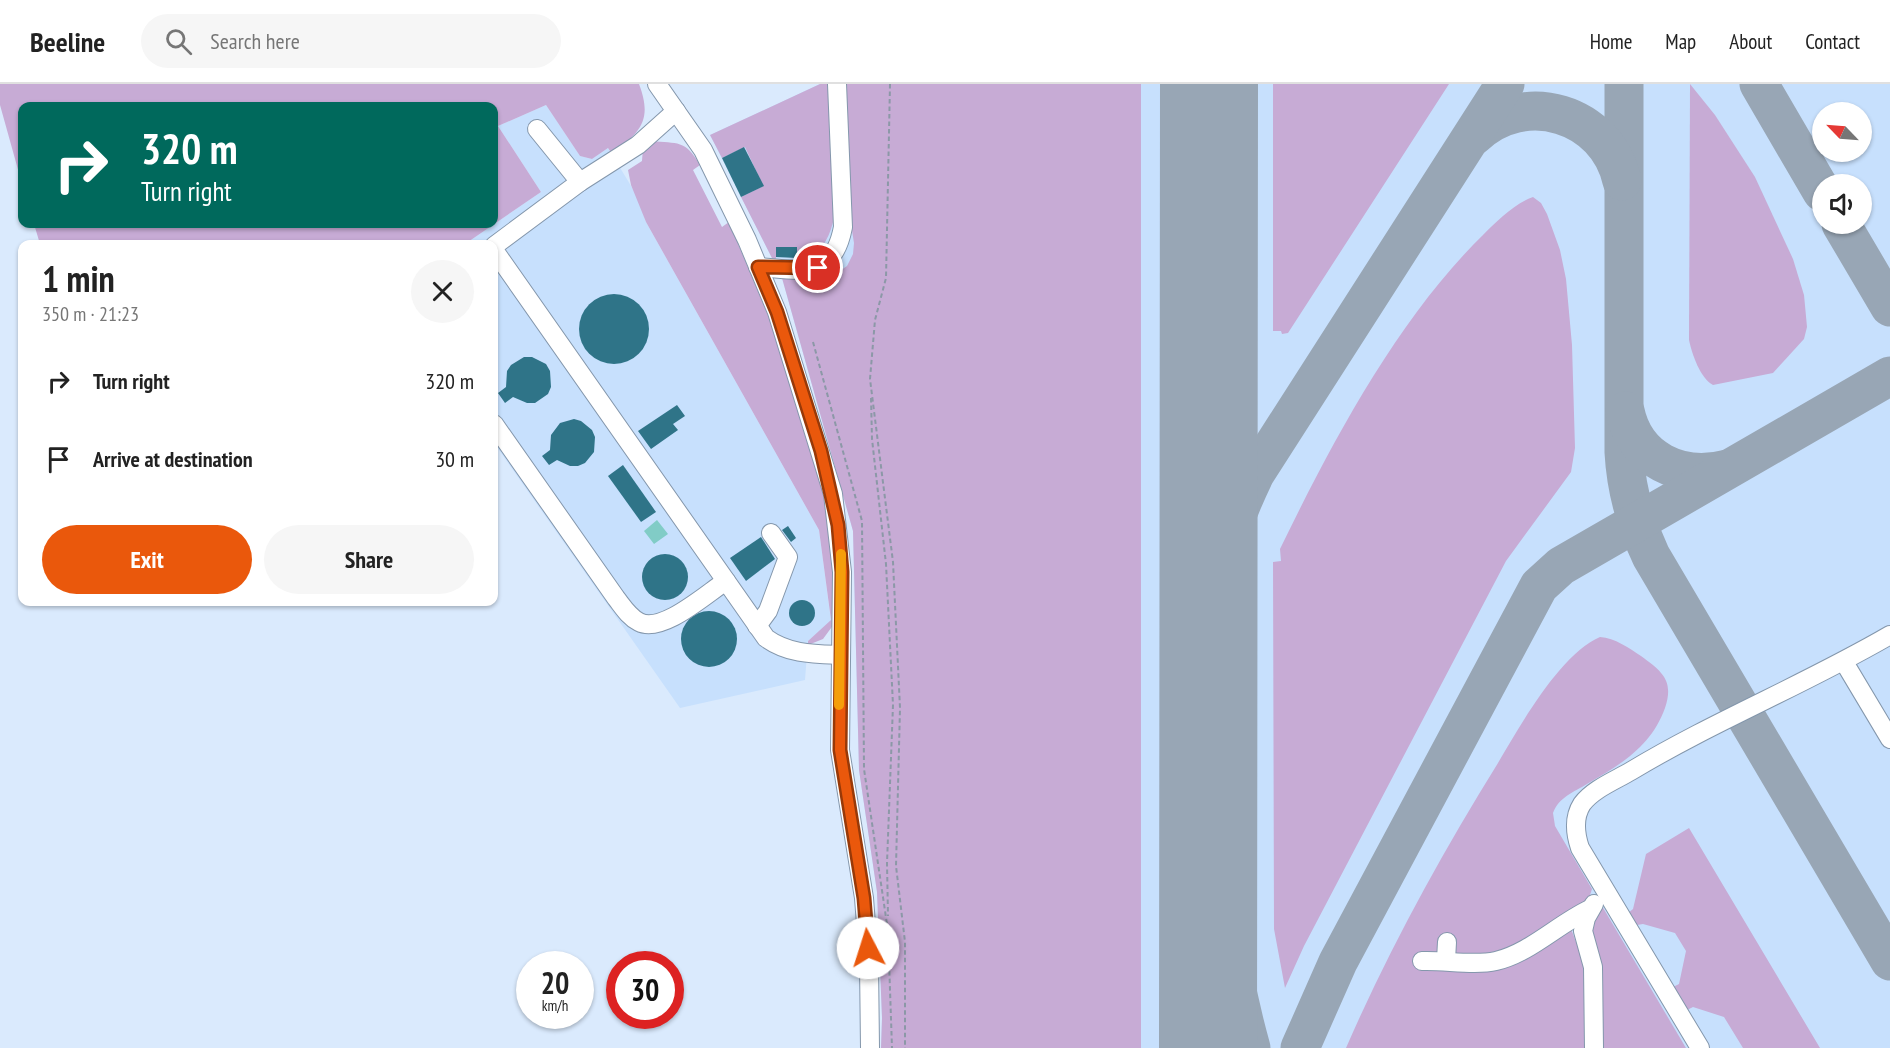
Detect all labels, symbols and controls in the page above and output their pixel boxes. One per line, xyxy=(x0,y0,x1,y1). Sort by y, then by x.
search box xyxy=(141,14,561,68)
text: Beeline xyxy=(30,23,105,60)
icon: search xyxy=(162,25,195,58)
text: Search here xyxy=(210,27,300,55)
text: Home xyxy=(1590,28,1632,55)
text: Map xyxy=(1665,28,1696,55)
text: About xyxy=(1729,28,1772,55)
text: Contact xyxy=(1805,28,1860,55)
north arrow xyxy=(1812,102,1872,162)
map controls xyxy=(1812,102,1872,234)
text: 320 m xyxy=(141,121,238,176)
icon: right xyxy=(42,126,120,204)
text: Turn right xyxy=(141,174,232,208)
button: sound xyxy=(1812,174,1872,234)
pin xyxy=(792,242,843,293)
icon: arrive xyxy=(801,251,834,284)
text: 1 min xyxy=(42,255,115,302)
button: close xyxy=(411,260,474,323)
text: 350 m · 21:23 xyxy=(42,301,139,327)
icon: right xyxy=(42,365,75,398)
text: Turn right xyxy=(93,367,170,395)
text: 320 m xyxy=(425,367,474,395)
icon: arrive xyxy=(42,443,75,476)
text: Arrive at destination xyxy=(93,445,253,473)
text: 30 m xyxy=(435,445,474,473)
button: Exit xyxy=(42,525,252,594)
button: Share xyxy=(264,525,474,594)
position arrow xyxy=(836,916,900,980)
speed limit sign: 30 xyxy=(606,951,684,1029)
text: 20 xyxy=(541,963,569,1002)
text: km/h xyxy=(542,996,568,1015)

